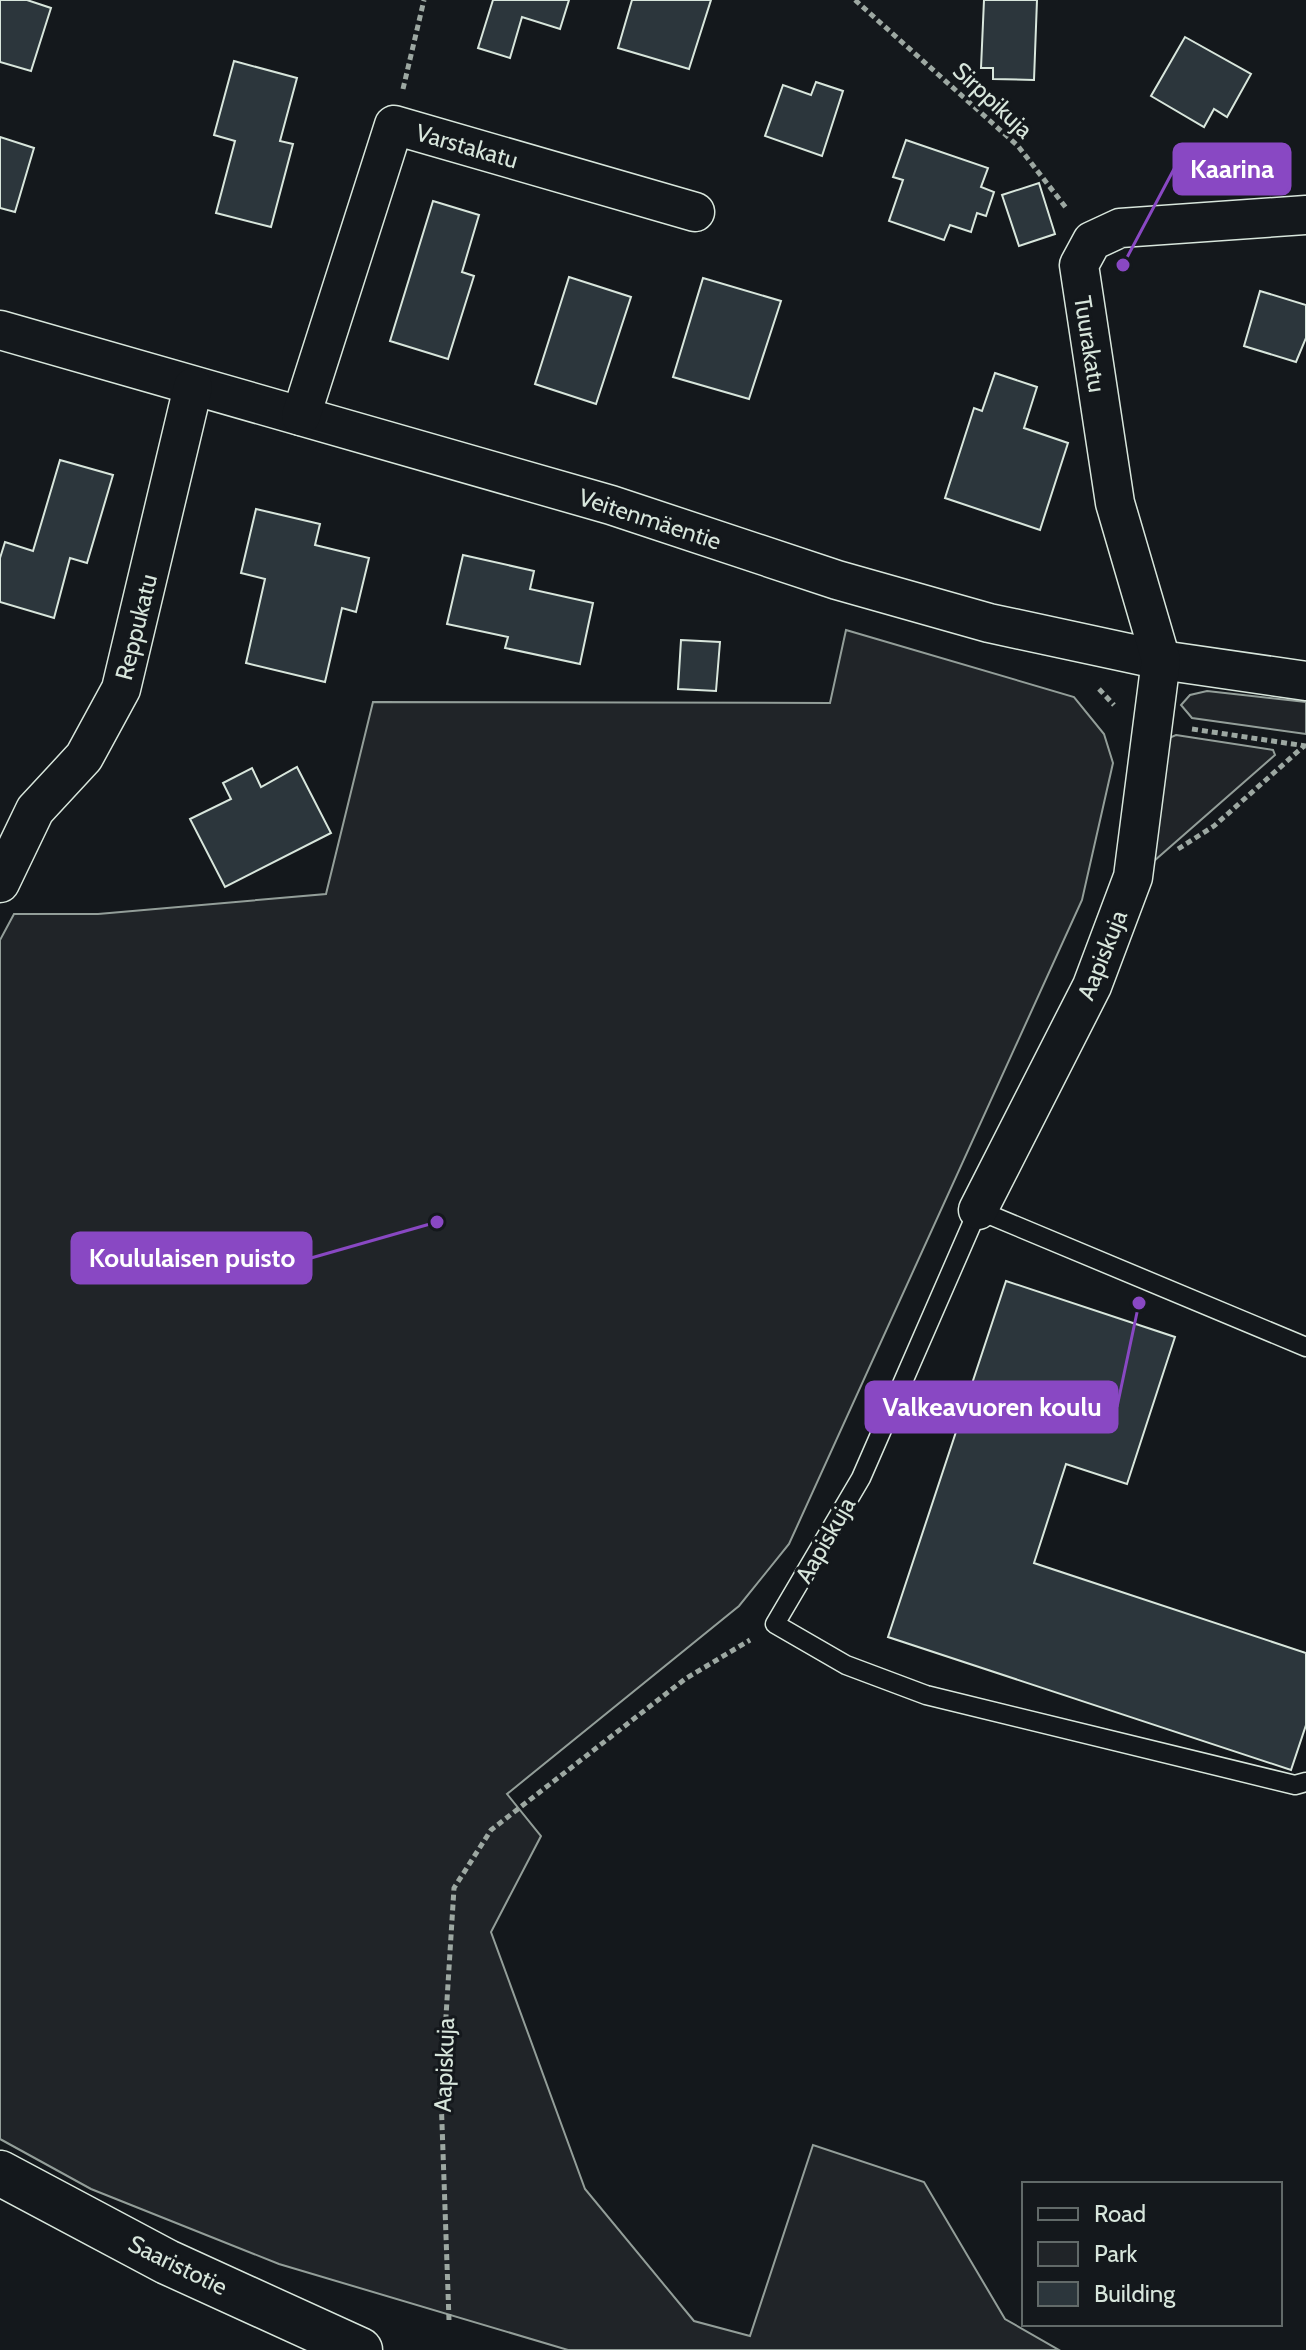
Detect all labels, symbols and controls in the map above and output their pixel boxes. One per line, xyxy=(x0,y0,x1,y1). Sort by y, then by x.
street label: Sirppikuja xyxy=(947,56,1039,144)
street label: Varstakatu xyxy=(413,118,521,174)
callout: Kaarina xyxy=(1174,144,1290,194)
text: Kaarina xyxy=(1190,153,1274,185)
street label: Tuurakatu xyxy=(1068,294,1112,394)
street label: Veitenmäentie xyxy=(575,482,725,556)
street label: Reppukatu xyxy=(109,571,163,683)
street label: Aapiskuja xyxy=(1071,905,1133,1004)
callout: Koululaisen puisto xyxy=(72,1233,311,1283)
text: Koululaisen puisto xyxy=(89,1242,295,1274)
callout: Valkeavuoren koulu xyxy=(866,1382,1117,1432)
text: Valkeavuoren koulu xyxy=(882,1391,1102,1423)
street label: Aapiskuja xyxy=(789,1491,861,1588)
street label: Aapiskuja xyxy=(428,2017,460,2113)
legend xyxy=(1022,2182,1282,2326)
text: Road xyxy=(1094,2199,1146,2228)
street label: Saaristotie xyxy=(124,2229,232,2301)
text: Park xyxy=(1094,2239,1137,2268)
text: Building xyxy=(1094,2279,1176,2308)

